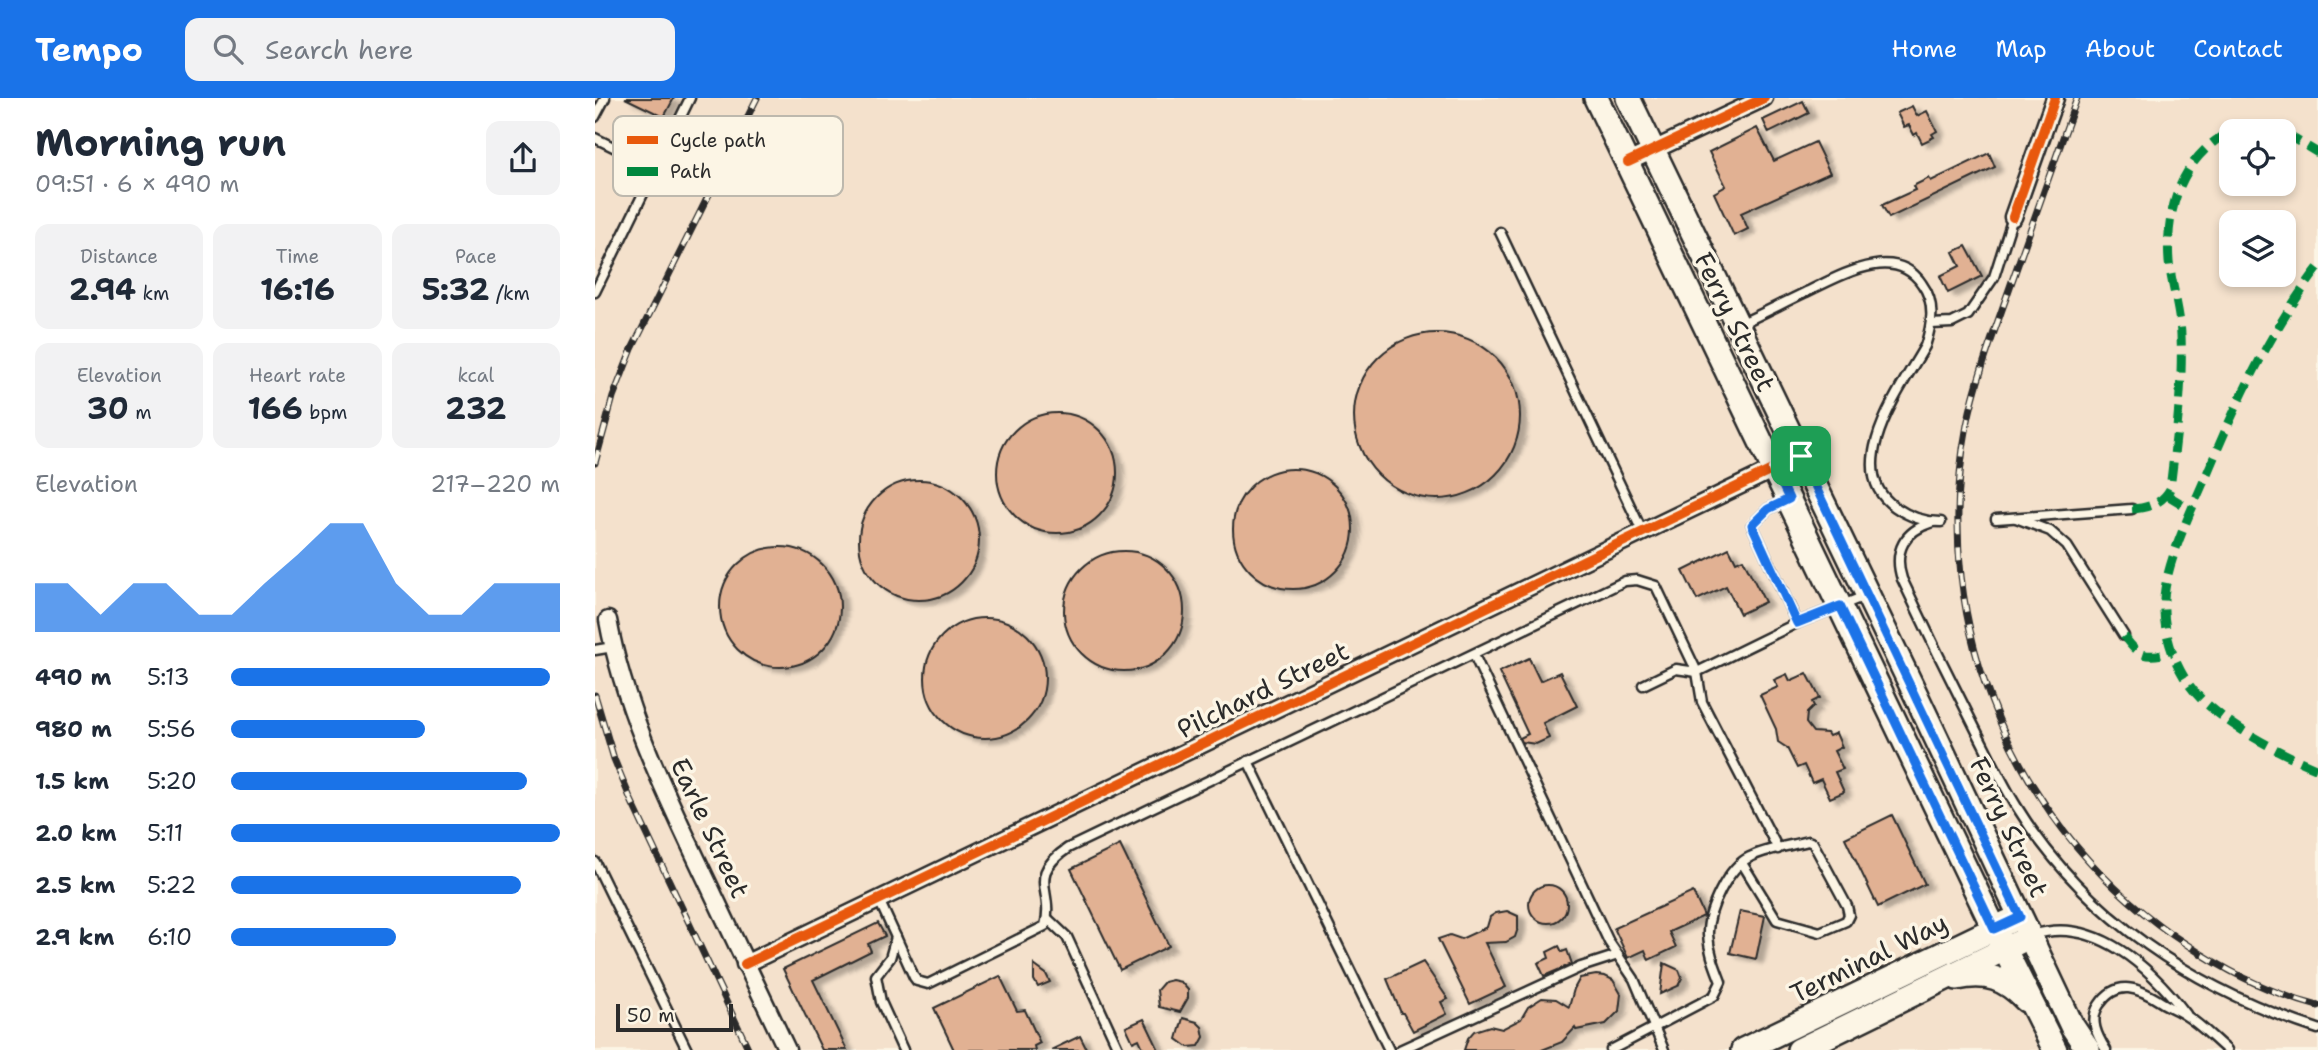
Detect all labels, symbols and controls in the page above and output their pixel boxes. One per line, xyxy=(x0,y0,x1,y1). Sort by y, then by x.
search box xyxy=(185,18,675,81)
text: Tempo xyxy=(35,27,143,72)
icon: search xyxy=(209,30,247,68)
text: Search here xyxy=(265,32,414,67)
text: Home xyxy=(1891,33,1957,65)
text: Map xyxy=(1995,33,2047,65)
text: About xyxy=(2085,33,2155,65)
text: Contact xyxy=(2193,33,2283,65)
legend xyxy=(613,116,843,196)
text: Morning run xyxy=(35,117,286,168)
map controls xyxy=(2219,119,2296,287)
button: locate xyxy=(2219,119,2296,196)
button: share xyxy=(486,121,560,195)
text: Cycle path xyxy=(670,128,766,153)
text: Path xyxy=(670,159,712,184)
text: 09:51 · 6 × 490 m xyxy=(35,169,239,199)
button: layers xyxy=(2219,210,2296,287)
text: Distance xyxy=(80,244,158,269)
text: Time xyxy=(276,244,319,269)
text: Pace xyxy=(455,244,497,269)
street label: Ferry Street xyxy=(1687,246,1784,397)
text: 2.94 xyxy=(69,269,136,310)
text: 16:16 xyxy=(260,269,335,310)
text: 5:32 xyxy=(422,269,489,310)
text: km xyxy=(136,281,169,306)
text: /km xyxy=(489,281,530,306)
text: Elevation xyxy=(77,363,162,388)
text: Heart rate xyxy=(249,363,346,388)
text: kcal xyxy=(457,363,494,388)
text: 30 xyxy=(87,388,129,429)
text: 166 xyxy=(248,388,303,429)
text: 232 xyxy=(445,388,507,429)
text: m xyxy=(129,400,152,425)
text: bpm xyxy=(303,400,347,425)
pin xyxy=(1771,426,1831,486)
icon: arrive xyxy=(1782,437,1820,475)
text: Elevation xyxy=(35,469,138,499)
text: 217–220 m xyxy=(430,469,560,499)
street label: Pilchard Street xyxy=(1171,633,1355,746)
text: 490 m xyxy=(35,662,111,692)
text: 5:13 xyxy=(147,662,190,692)
text: 980 m xyxy=(35,714,112,744)
text: 5:56 xyxy=(147,714,196,744)
street label: Ferry Street xyxy=(1962,751,2057,903)
street label: Earle Street xyxy=(663,752,758,903)
text: 1.5 km xyxy=(35,766,109,796)
text: 5:20 xyxy=(147,766,197,796)
text: 2.0 km xyxy=(35,818,117,848)
text: 5:11 xyxy=(147,818,183,848)
text: 2.5 km xyxy=(35,870,116,900)
text: 5:22 xyxy=(147,870,196,900)
street label: Terminal Way xyxy=(1784,904,1953,1011)
text: 2.9 km xyxy=(35,922,114,952)
text: 6:10 xyxy=(147,922,192,952)
scale bar xyxy=(616,1001,733,1033)
text: 50 m xyxy=(627,1003,675,1028)

